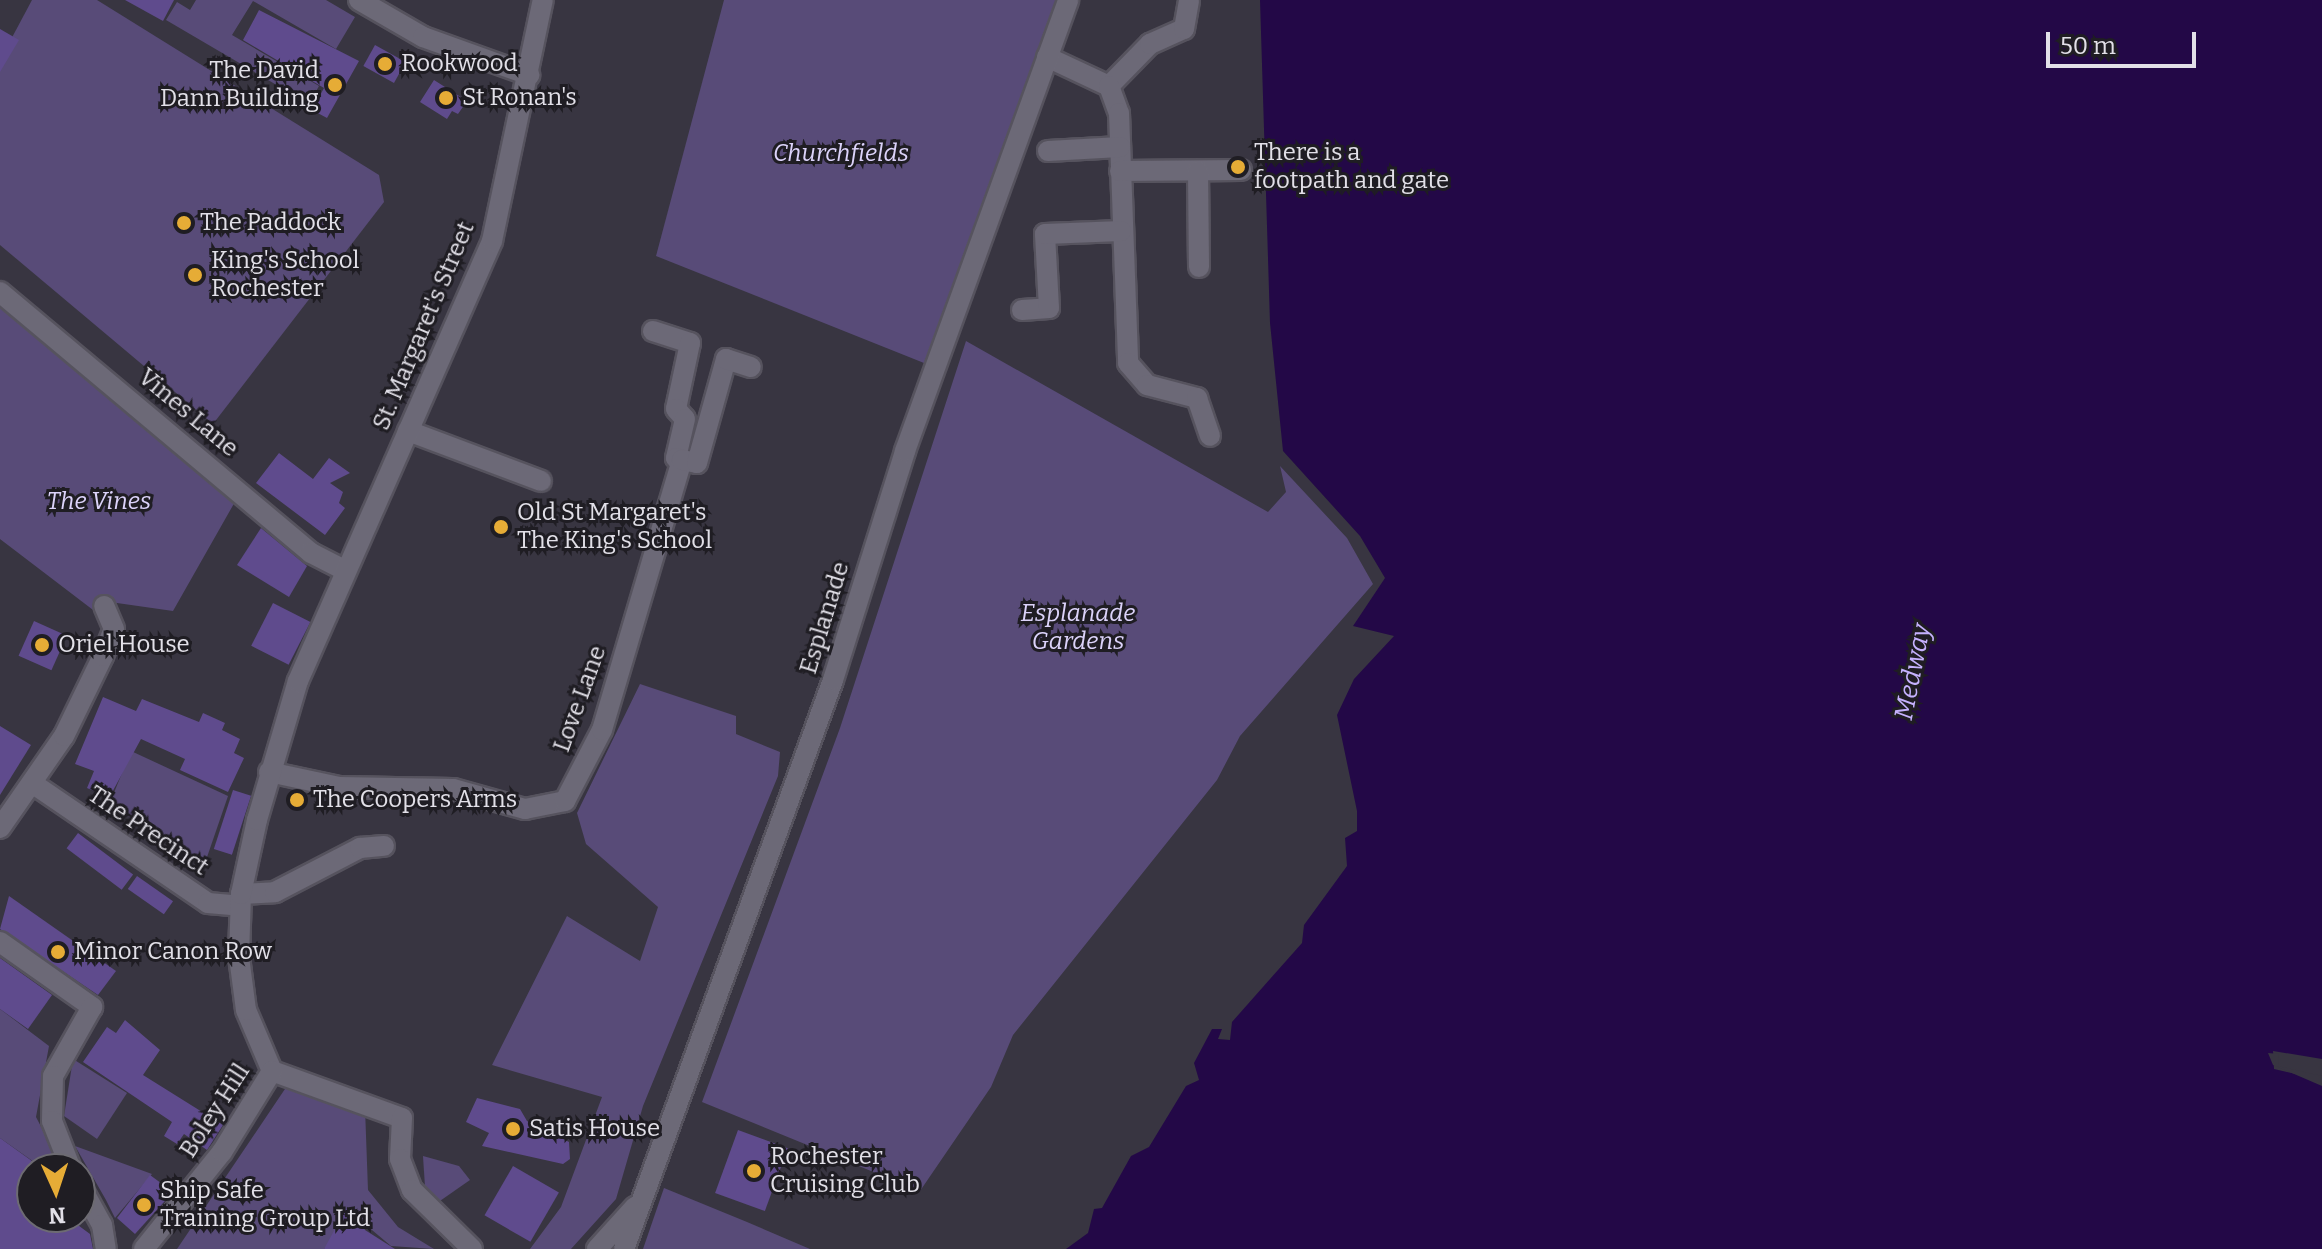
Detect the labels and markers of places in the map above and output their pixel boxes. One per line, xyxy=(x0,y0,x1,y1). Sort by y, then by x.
place label: Rookwood xyxy=(401,50,518,78)
marker: Rookwood xyxy=(376,55,394,73)
place label: The David Dann Building xyxy=(160,57,319,113)
marker: The David Dann Building xyxy=(326,76,344,94)
place label: St Ronan's xyxy=(462,84,577,112)
marker: St Ronan's xyxy=(437,89,455,107)
place label: There is a footpath and gate xyxy=(1254,139,1449,195)
marker: There is a footpath and gate xyxy=(1229,158,1247,176)
place label: The Paddock xyxy=(200,209,341,237)
marker: The Paddock xyxy=(175,214,193,232)
place label: King's School Rochester xyxy=(211,247,359,303)
marker: King's School Rochester xyxy=(186,266,204,284)
place label: Old St Margaret's The King's School xyxy=(517,499,712,555)
marker: Old St Margaret's The King's School xyxy=(492,518,510,536)
place label: Oriel House xyxy=(58,631,190,659)
marker: Oriel House xyxy=(33,636,51,654)
place label: The Coopers Arms xyxy=(313,786,517,814)
marker: The Coopers Arms xyxy=(288,791,306,809)
place label: Minor Canon Row xyxy=(74,938,272,966)
marker: Minor Canon Row xyxy=(49,943,67,961)
place label: Satis House xyxy=(529,1115,660,1143)
marker: Satis House xyxy=(504,1120,522,1138)
place label: Rochester Cruising Club xyxy=(770,1143,920,1199)
marker: Rochester Cruising Club xyxy=(745,1162,763,1180)
place label: Ship Safe Training Group Ltd xyxy=(160,1177,370,1233)
marker: Ship Safe Training Group Ltd xyxy=(135,1196,153,1214)

